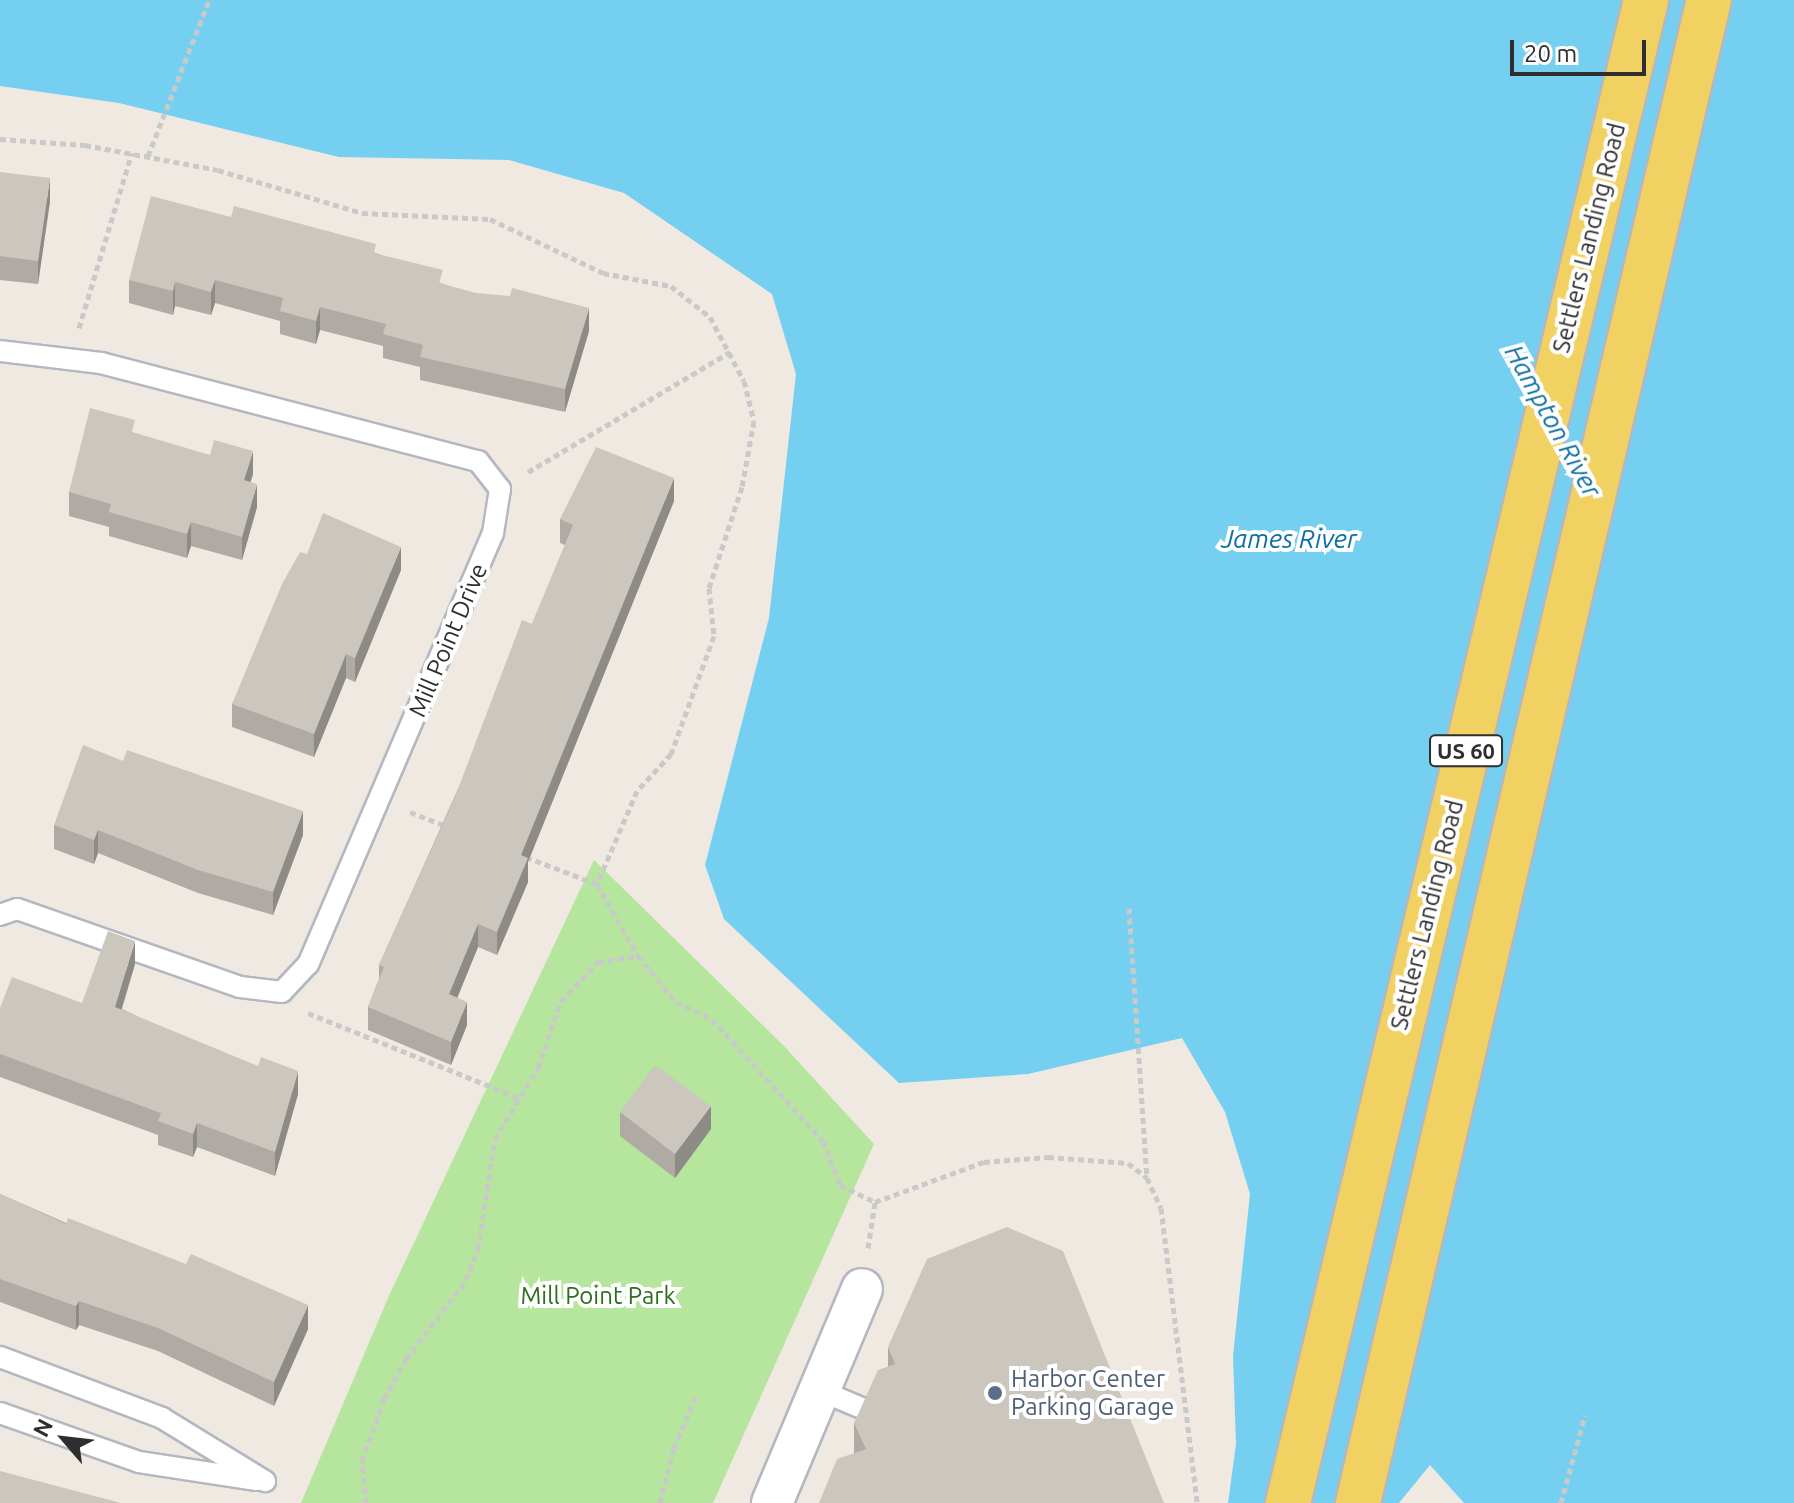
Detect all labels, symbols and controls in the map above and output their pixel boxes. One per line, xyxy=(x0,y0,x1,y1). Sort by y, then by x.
scale bar xyxy=(1514,24,1650,74)
text: 20 m xyxy=(1524,40,1577,67)
street label: Settlers Landing Road xyxy=(1547,120,1631,356)
water label: Hampton River xyxy=(1498,339,1608,503)
water label: James River xyxy=(1221,523,1357,555)
street label: Mill Point Drive xyxy=(403,559,493,721)
road number: US 60 xyxy=(1428,733,1504,769)
street label: Settlers Landing Road xyxy=(1385,797,1469,1033)
park label: Mill Point Park xyxy=(520,1282,676,1310)
place label: Harbor Center Parking Garage xyxy=(1011,1365,1174,1421)
marker: Harbor Center Parking Garage xyxy=(986,1384,1004,1402)
north arrow xyxy=(24,1399,104,1479)
text: N xyxy=(27,1414,57,1441)

